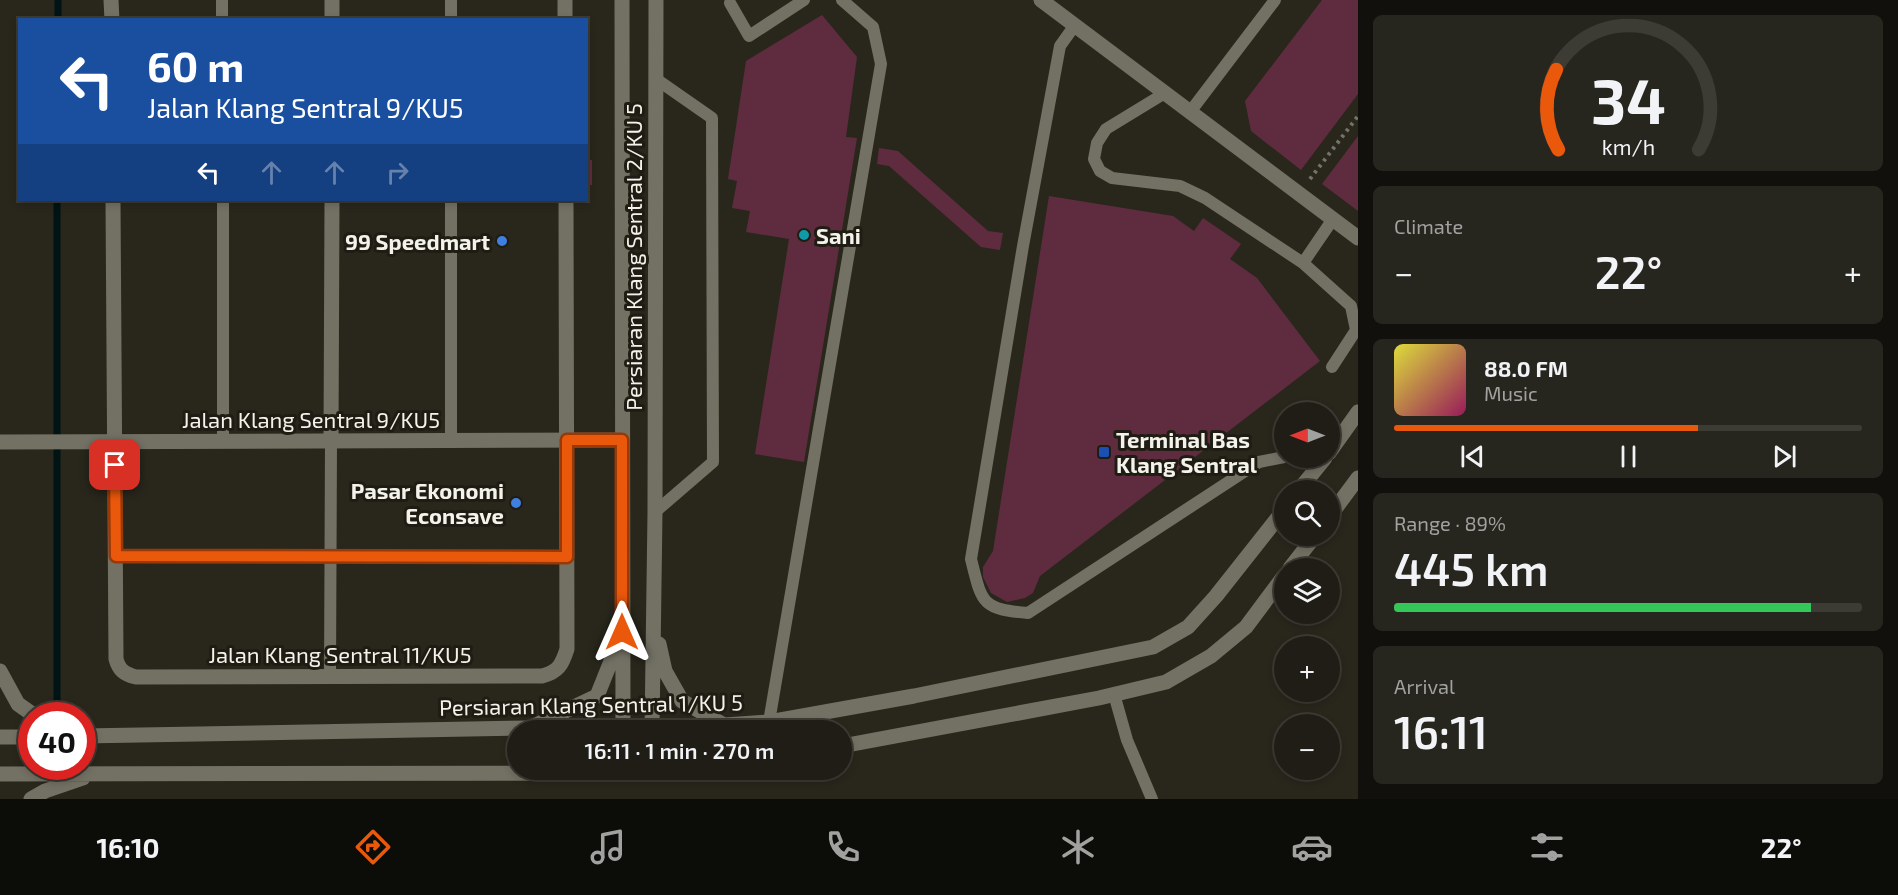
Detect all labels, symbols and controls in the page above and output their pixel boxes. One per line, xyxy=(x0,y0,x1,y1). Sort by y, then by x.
text: 60 m xyxy=(147,40,244,90)
icon: left xyxy=(48,42,126,120)
text: 34 xyxy=(1590,62,1666,137)
text: Jalan Klang Sentral 9/KU5 xyxy=(147,91,464,123)
street label: Persiaran Klang Sentral 2/KU 5 xyxy=(620,103,646,411)
text: km/h xyxy=(1601,134,1655,159)
icon: left xyxy=(192,156,225,189)
icon: ahead xyxy=(255,156,288,189)
icon: ahead xyxy=(318,156,351,189)
icon: right xyxy=(381,156,414,189)
text: Climate xyxy=(1394,214,1463,238)
place label: Sani xyxy=(816,222,861,248)
place label: 99 Speedmart xyxy=(345,228,490,254)
marker: Sani xyxy=(797,228,811,242)
marker: 99 Speedmart xyxy=(495,234,509,248)
text: 22° xyxy=(1595,244,1662,298)
text: − xyxy=(1394,252,1413,292)
text: + xyxy=(1844,252,1862,292)
text: 88.0 FM xyxy=(1484,355,1568,381)
text: Music xyxy=(1484,381,1538,405)
north arrow xyxy=(1274,402,1340,468)
map controls xyxy=(1274,402,1340,780)
street label: Jalan Klang Sentral 9/KU5 xyxy=(182,406,440,432)
place label: Terminal Bas Klang Sentral xyxy=(1116,426,1258,477)
pin xyxy=(89,439,140,490)
icon: previous xyxy=(1456,440,1489,473)
icon: pause xyxy=(1612,440,1645,473)
icon: next xyxy=(1768,440,1801,473)
marker: Terminal Bas Klang Sentral xyxy=(1097,445,1111,459)
icon: arrive xyxy=(98,448,131,481)
place label: Pasar Ekonomi Econsave xyxy=(351,477,504,528)
button: search xyxy=(1274,480,1340,546)
marker: Pasar Ekonomi Econsave xyxy=(509,496,523,510)
text: Range · 89% xyxy=(1394,511,1506,535)
text: 445 km xyxy=(1394,541,1549,595)
button: layers xyxy=(1274,558,1340,624)
position arrow xyxy=(590,600,654,664)
button: + xyxy=(1274,636,1340,702)
street label: Jalan Klang Sentral 11/KU5 xyxy=(209,641,471,667)
text: Arrival xyxy=(1394,674,1455,698)
street label: Persiaran Klang Sentral 1/KU 5 xyxy=(439,688,743,720)
speed limit sign: 40 xyxy=(18,702,96,780)
text: 16:11 xyxy=(1394,704,1488,758)
button: − xyxy=(1274,714,1340,780)
text: 16:11 · 1 min · 270 m xyxy=(585,737,774,763)
icon: directions xyxy=(352,826,394,868)
icon: music xyxy=(587,826,629,868)
icon: phone xyxy=(822,826,864,868)
icon: climate xyxy=(1057,826,1099,868)
icon: car xyxy=(1291,826,1333,868)
icon: filters xyxy=(1526,826,1568,868)
text: 16:10 xyxy=(96,831,160,863)
text: 22° xyxy=(1761,831,1802,863)

